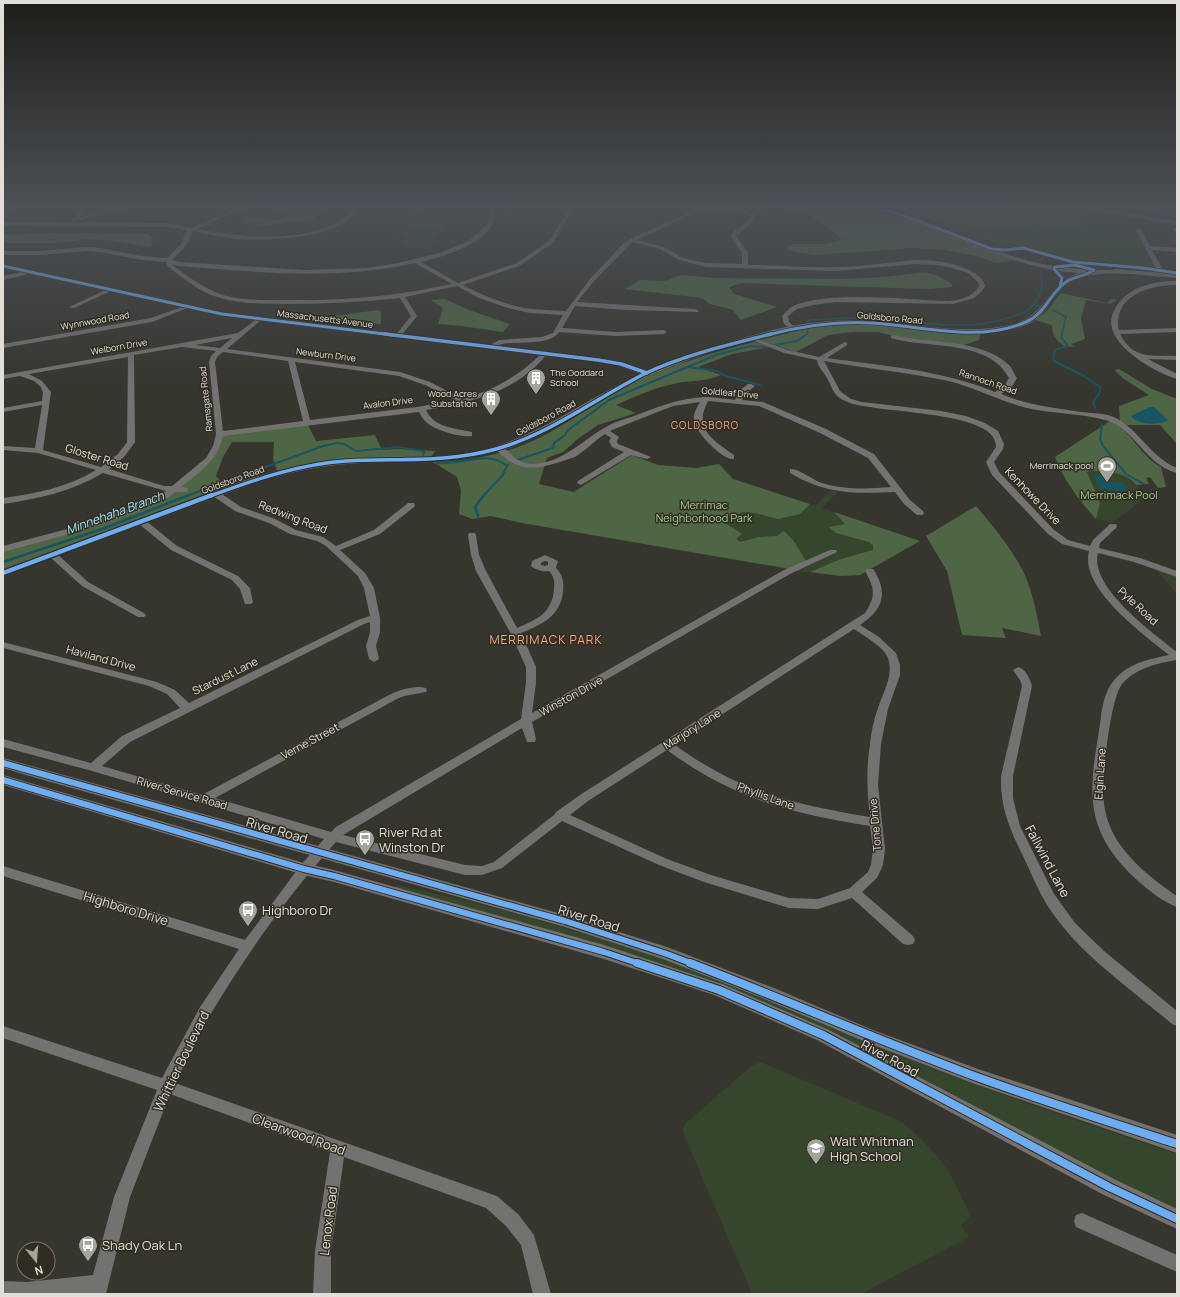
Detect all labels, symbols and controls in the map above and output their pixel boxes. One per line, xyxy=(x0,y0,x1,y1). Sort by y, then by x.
street label: Massachusetts Avenue xyxy=(276,306,374,331)
street label: Wynnwood Road xyxy=(59,308,130,333)
street label: Goldsboro Road xyxy=(857,308,924,327)
street label: Welborn Drive xyxy=(90,335,148,358)
street label: Newburn Drive xyxy=(295,344,357,365)
street label: Ramsgate Road xyxy=(196,366,215,432)
place label: The Goddard School xyxy=(550,366,604,389)
street label: Rannoch Road xyxy=(958,366,1019,397)
building icon: The Goddard School xyxy=(525,367,547,395)
street label: Goldleaf Drive xyxy=(701,384,759,401)
place label: Wood Acres Substation xyxy=(428,387,477,410)
building icon: Wood Acres Substation xyxy=(480,388,502,416)
street label: Avalon Drive xyxy=(362,393,414,412)
street label: Goldsboro Road xyxy=(514,396,578,439)
district label: GOLDSBORO xyxy=(671,418,739,432)
street label: Gloster Road xyxy=(64,440,131,473)
sports icon: Merrimack pool xyxy=(1096,455,1118,483)
place label: Merrimack pool xyxy=(1030,459,1093,472)
street label: Goldsboro Road xyxy=(200,462,266,497)
street label: Kenhowe Drive xyxy=(1002,464,1065,528)
water label: Minnehaha Branch xyxy=(63,487,167,538)
park label: Merrimack Pool xyxy=(1080,487,1158,502)
street label: Redwing Road xyxy=(257,497,330,536)
park label: Merrimac Neighborhood Park xyxy=(656,497,753,525)
street label: Pyle Road xyxy=(1115,583,1162,628)
district label: MERRIMACK PARK xyxy=(489,631,603,648)
street label: Haviland Drive xyxy=(65,641,138,674)
street label: Stardust Lane xyxy=(189,653,261,698)
street label: Winston Drive xyxy=(536,672,606,719)
street label: Marjory Lane xyxy=(660,705,724,752)
street label: Verne Street xyxy=(278,719,341,762)
street label: Elgin Lane xyxy=(1090,747,1109,800)
street label: River Service Road xyxy=(135,772,229,813)
street label: Phyllis Lane xyxy=(736,778,797,813)
street label: Tone Drive xyxy=(865,797,884,852)
street label: River Road xyxy=(244,813,310,847)
street label: Fallwind Lane xyxy=(1021,822,1075,901)
place label: River Rd at Winston Dr xyxy=(379,823,445,856)
bus stop icon: River Rd at Winston Dr xyxy=(354,828,376,856)
street label: Highboro Drive xyxy=(81,887,171,930)
bus stop icon: Highboro Dr xyxy=(237,899,259,927)
street label: River Road xyxy=(556,900,622,936)
place label: Highboro Dr xyxy=(262,901,333,919)
street label: Whittier Boulevard xyxy=(149,1008,213,1114)
street label: River Road xyxy=(858,1035,922,1081)
street label: Clearwood Road xyxy=(250,1109,348,1159)
place label: Walt Whitman High School xyxy=(830,1132,914,1165)
school or university icon: Walt Whitman High School xyxy=(805,1137,827,1165)
street label: Lenox Road xyxy=(315,1185,341,1257)
bus stop icon: Shady Oak Ln xyxy=(77,1234,99,1262)
place label: Shady Oak Ln xyxy=(102,1236,182,1254)
north arrow xyxy=(16,1241,56,1281)
text: N xyxy=(33,1263,45,1279)

